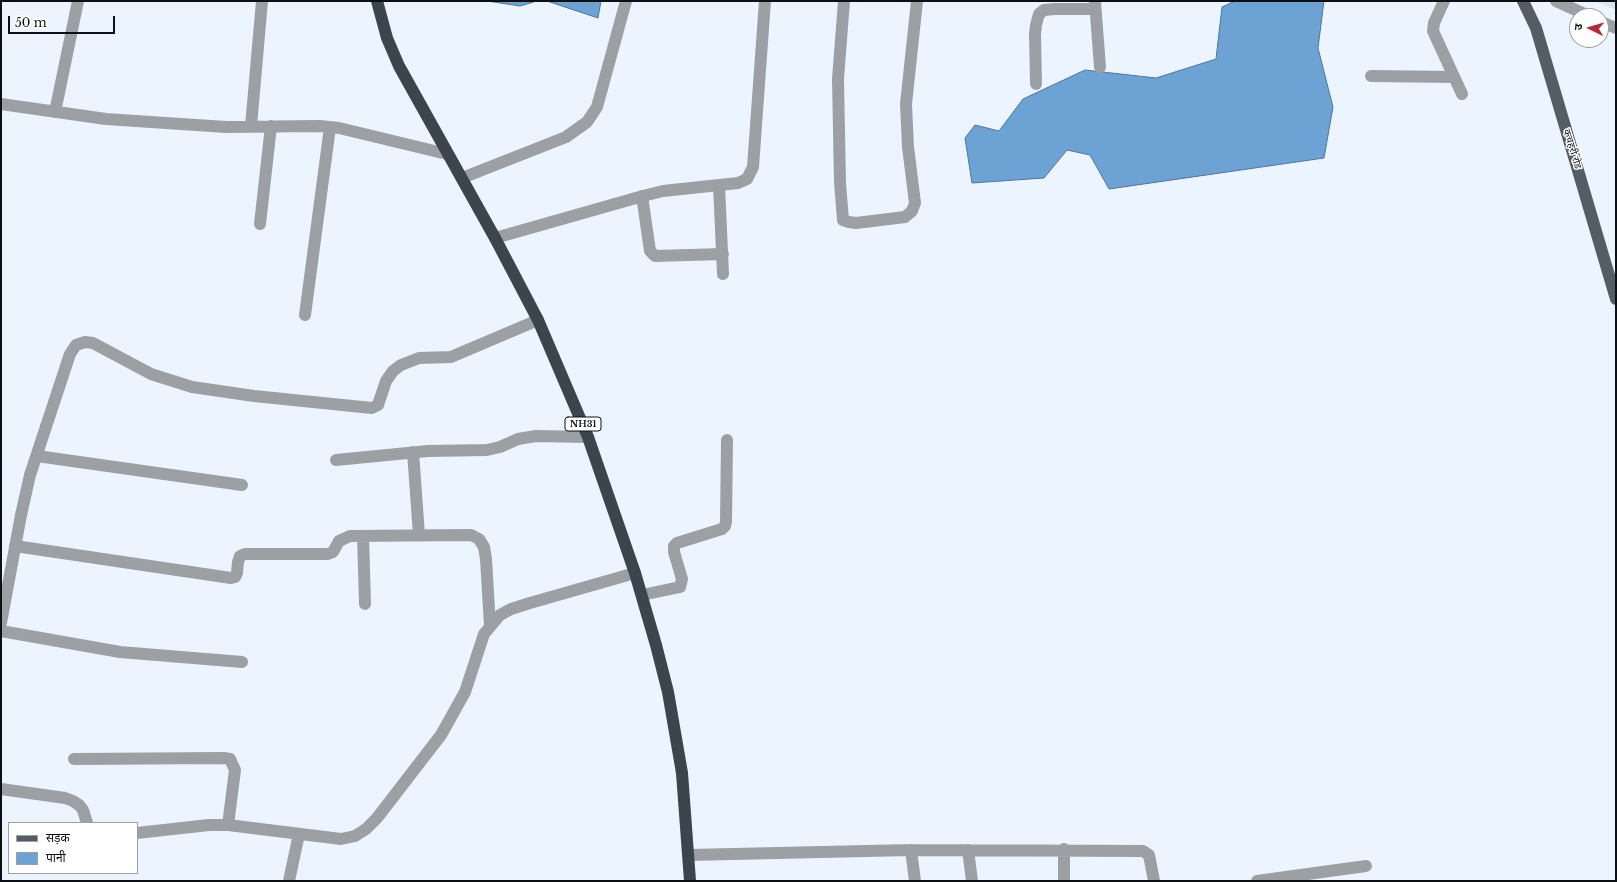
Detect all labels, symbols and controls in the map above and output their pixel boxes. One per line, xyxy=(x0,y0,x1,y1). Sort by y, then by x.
scale bar xyxy=(10,8,117,34)
north arrow xyxy=(1569,8,1609,48)
text: 50 m xyxy=(15,15,47,30)
text: उ xyxy=(1571,23,1585,31)
street label: कचहरी रोड xyxy=(1560,128,1584,170)
road number: NH31 xyxy=(565,417,601,431)
legend xyxy=(8,822,138,874)
text: सड़क xyxy=(46,830,70,845)
text: पानी xyxy=(46,850,66,865)

